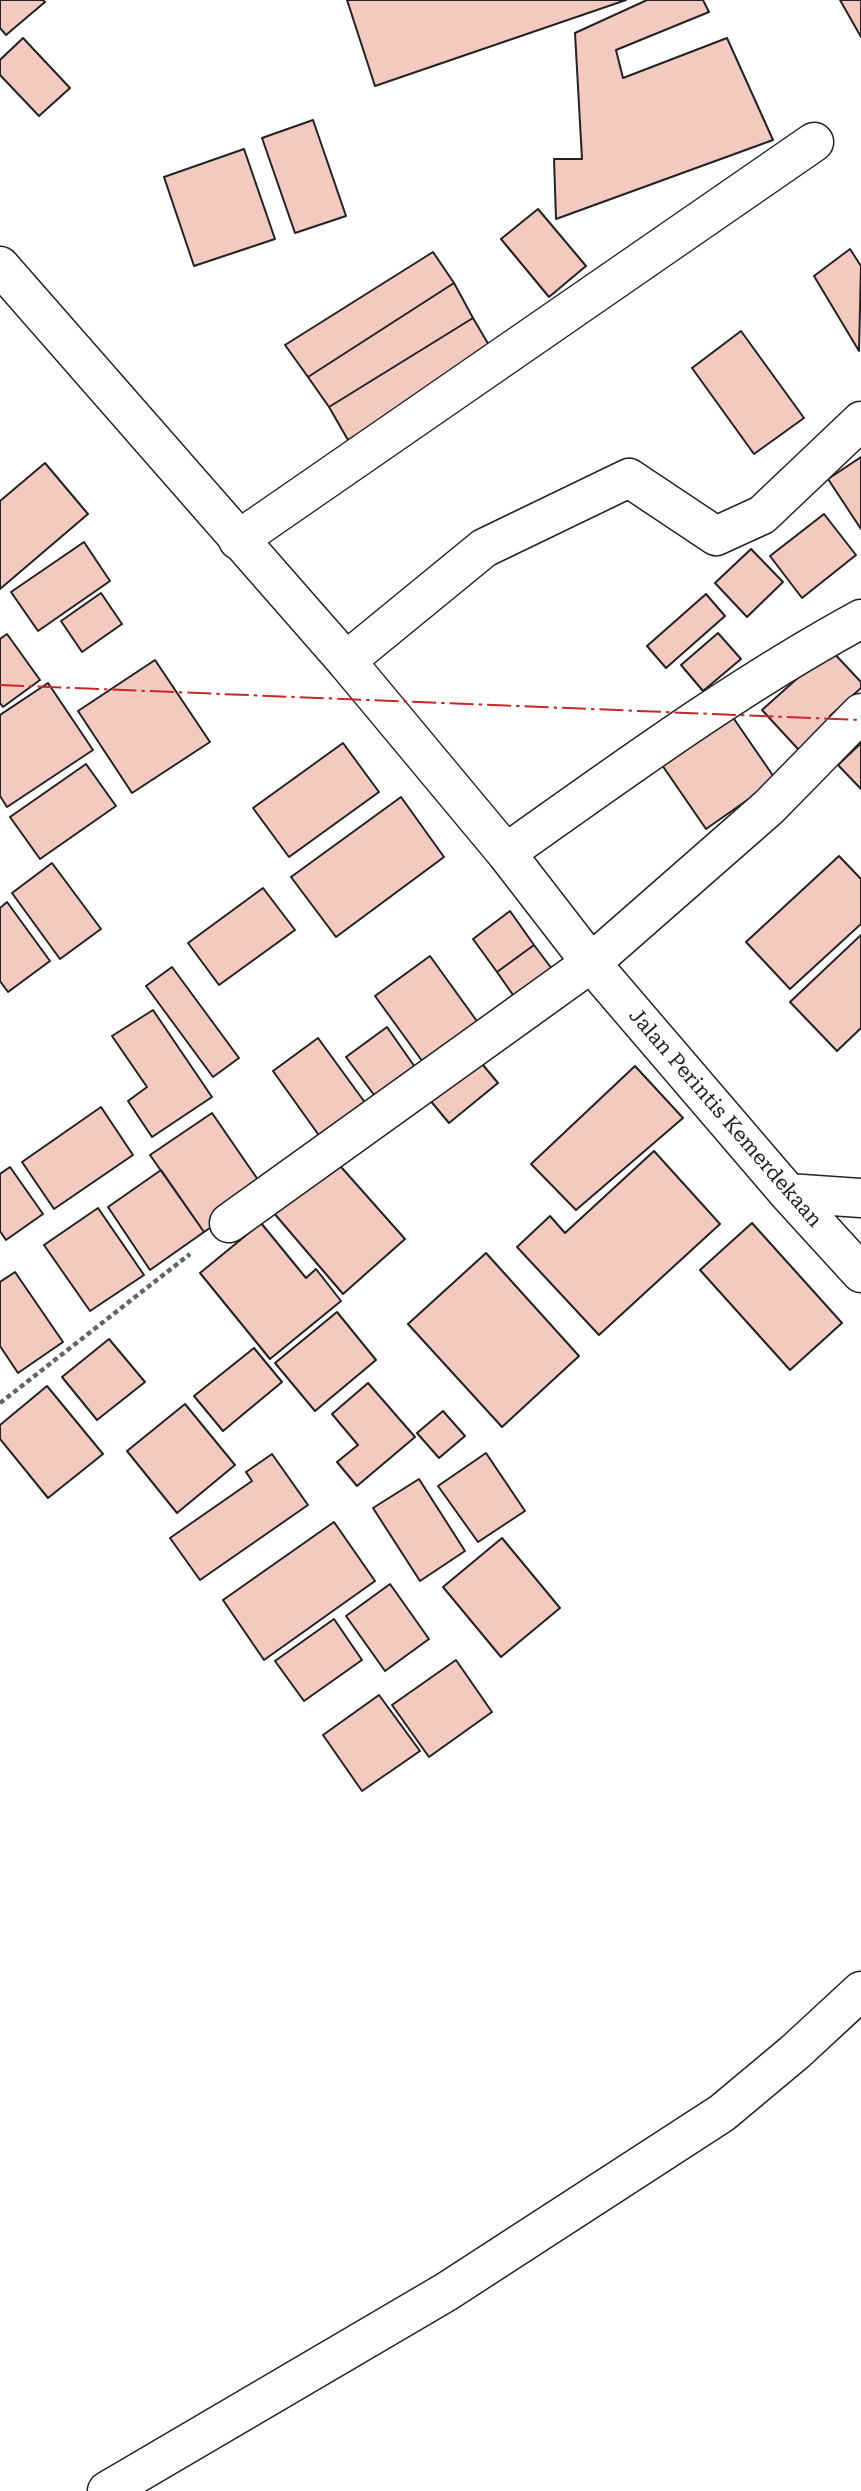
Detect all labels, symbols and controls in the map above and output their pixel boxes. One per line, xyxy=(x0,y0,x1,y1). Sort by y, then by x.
street label: Jalan Perintis Kemerdekaan xyxy=(623,1003,827,1233)

